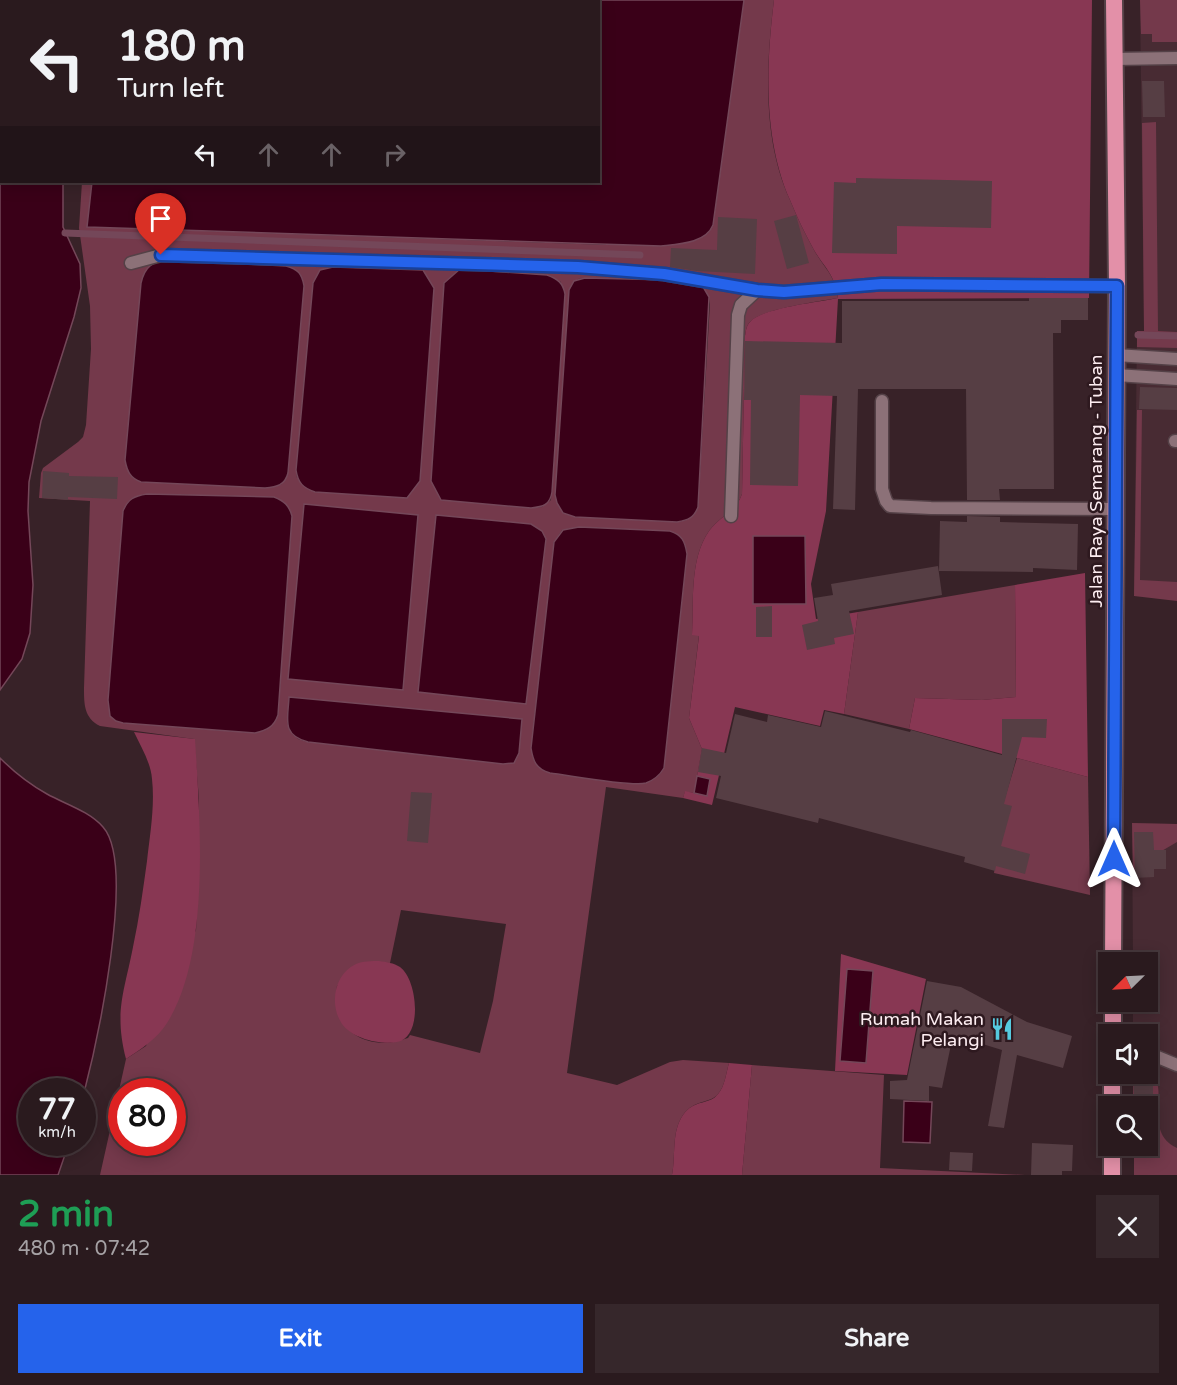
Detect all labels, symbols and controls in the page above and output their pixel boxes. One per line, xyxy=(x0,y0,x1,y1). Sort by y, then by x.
text: 180 m xyxy=(117,21,246,72)
icon: left xyxy=(18,24,96,102)
text: Turn left xyxy=(117,72,224,105)
icon: left xyxy=(189,138,222,171)
icon: ahead xyxy=(252,138,285,171)
icon: ahead xyxy=(315,138,348,171)
icon: right xyxy=(378,138,411,171)
pin xyxy=(135,193,186,255)
icon: arrive xyxy=(144,202,177,235)
street label: Jalan Raya Semarang - Tuban xyxy=(1085,354,1107,608)
position arrow xyxy=(1082,827,1146,891)
north arrow xyxy=(1098,952,1158,1012)
map controls xyxy=(1098,952,1158,1156)
place label: Rumah Makan Pelangi xyxy=(860,1008,984,1051)
restaurant icon: Rumah Makan Pelangi xyxy=(989,1016,1015,1042)
button: sound xyxy=(1098,1024,1158,1084)
speed limit sign: 80 xyxy=(108,1078,186,1156)
text: 77 xyxy=(38,1091,76,1128)
button: search xyxy=(1098,1096,1158,1156)
text: km/h xyxy=(38,1123,76,1141)
text: 2 min xyxy=(18,1193,114,1236)
button: close xyxy=(1096,1195,1159,1258)
text: 480 m · 07:42 xyxy=(18,1237,150,1261)
button: Exit xyxy=(18,1304,583,1373)
button: Share xyxy=(595,1304,1159,1373)

